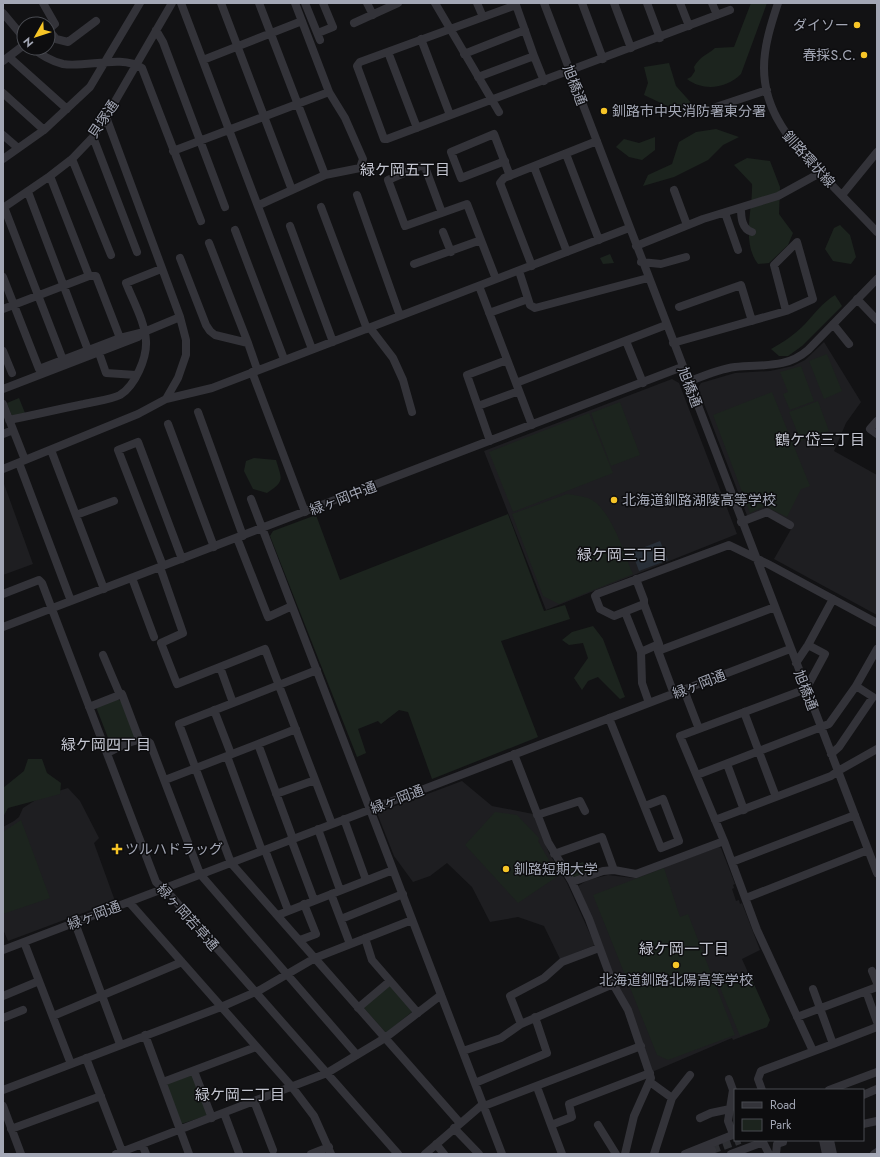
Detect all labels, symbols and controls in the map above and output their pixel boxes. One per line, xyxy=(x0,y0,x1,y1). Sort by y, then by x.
place label: ダイソー xyxy=(793,15,849,35)
north arrow xyxy=(16,16,56,56)
marker: ダイソー xyxy=(852,20,862,30)
text: N xyxy=(19,34,37,51)
place label: 春採S.C. xyxy=(803,45,856,65)
marker: 春採S.C. xyxy=(859,50,869,60)
street label: 旭橋通 xyxy=(558,62,592,108)
street label: 貝塚通 xyxy=(83,96,123,142)
place label: 釧路市中央消防署東分署 xyxy=(612,101,766,121)
marker: 釧路市中央消防署東分署 xyxy=(599,106,609,116)
street label: 釧路環状線 xyxy=(778,126,840,192)
district label: 緑ケ岡五丁目 xyxy=(360,159,450,181)
street label: 旭橋通 xyxy=(673,364,707,410)
district label: 鶴ケ岱三丁目 xyxy=(775,429,865,451)
street label: 緑ヶ岡中通 xyxy=(307,476,379,520)
place label: 北海道釧路湖陵高等学校 xyxy=(622,490,776,510)
marker: 北海道釧路湖陵高等学校 xyxy=(609,495,619,505)
district label: 緑ケ岡三丁目 xyxy=(577,544,667,566)
street label: 緑ヶ岡通 xyxy=(669,665,729,703)
street label: 旭橋通 xyxy=(789,667,823,713)
district label: 緑ケ岡四丁目 xyxy=(61,734,151,756)
street label: 緑ヶ岡通 xyxy=(367,780,427,818)
place label: ツルハドラッグ xyxy=(125,839,223,859)
marker: ツルハドラッグ xyxy=(112,844,122,854)
place label: 釧路短期大学 xyxy=(514,859,598,879)
marker: 釧路短期大学 xyxy=(501,864,511,874)
street label: 緑ヶ岡若草通 xyxy=(152,879,224,955)
street label: 緑ヶ岡通 xyxy=(64,896,124,934)
district label: 緑ケ岡一丁目 xyxy=(639,938,729,960)
marker: 北海道釧路北陽高等学校 xyxy=(671,960,681,970)
place label: 北海道釧路北陽高等学校 xyxy=(599,970,753,990)
district label: 緑ケ岡二丁目 xyxy=(195,1084,285,1106)
legend xyxy=(734,1089,864,1141)
text: Road xyxy=(770,1096,796,1114)
text: Park xyxy=(770,1116,792,1134)

